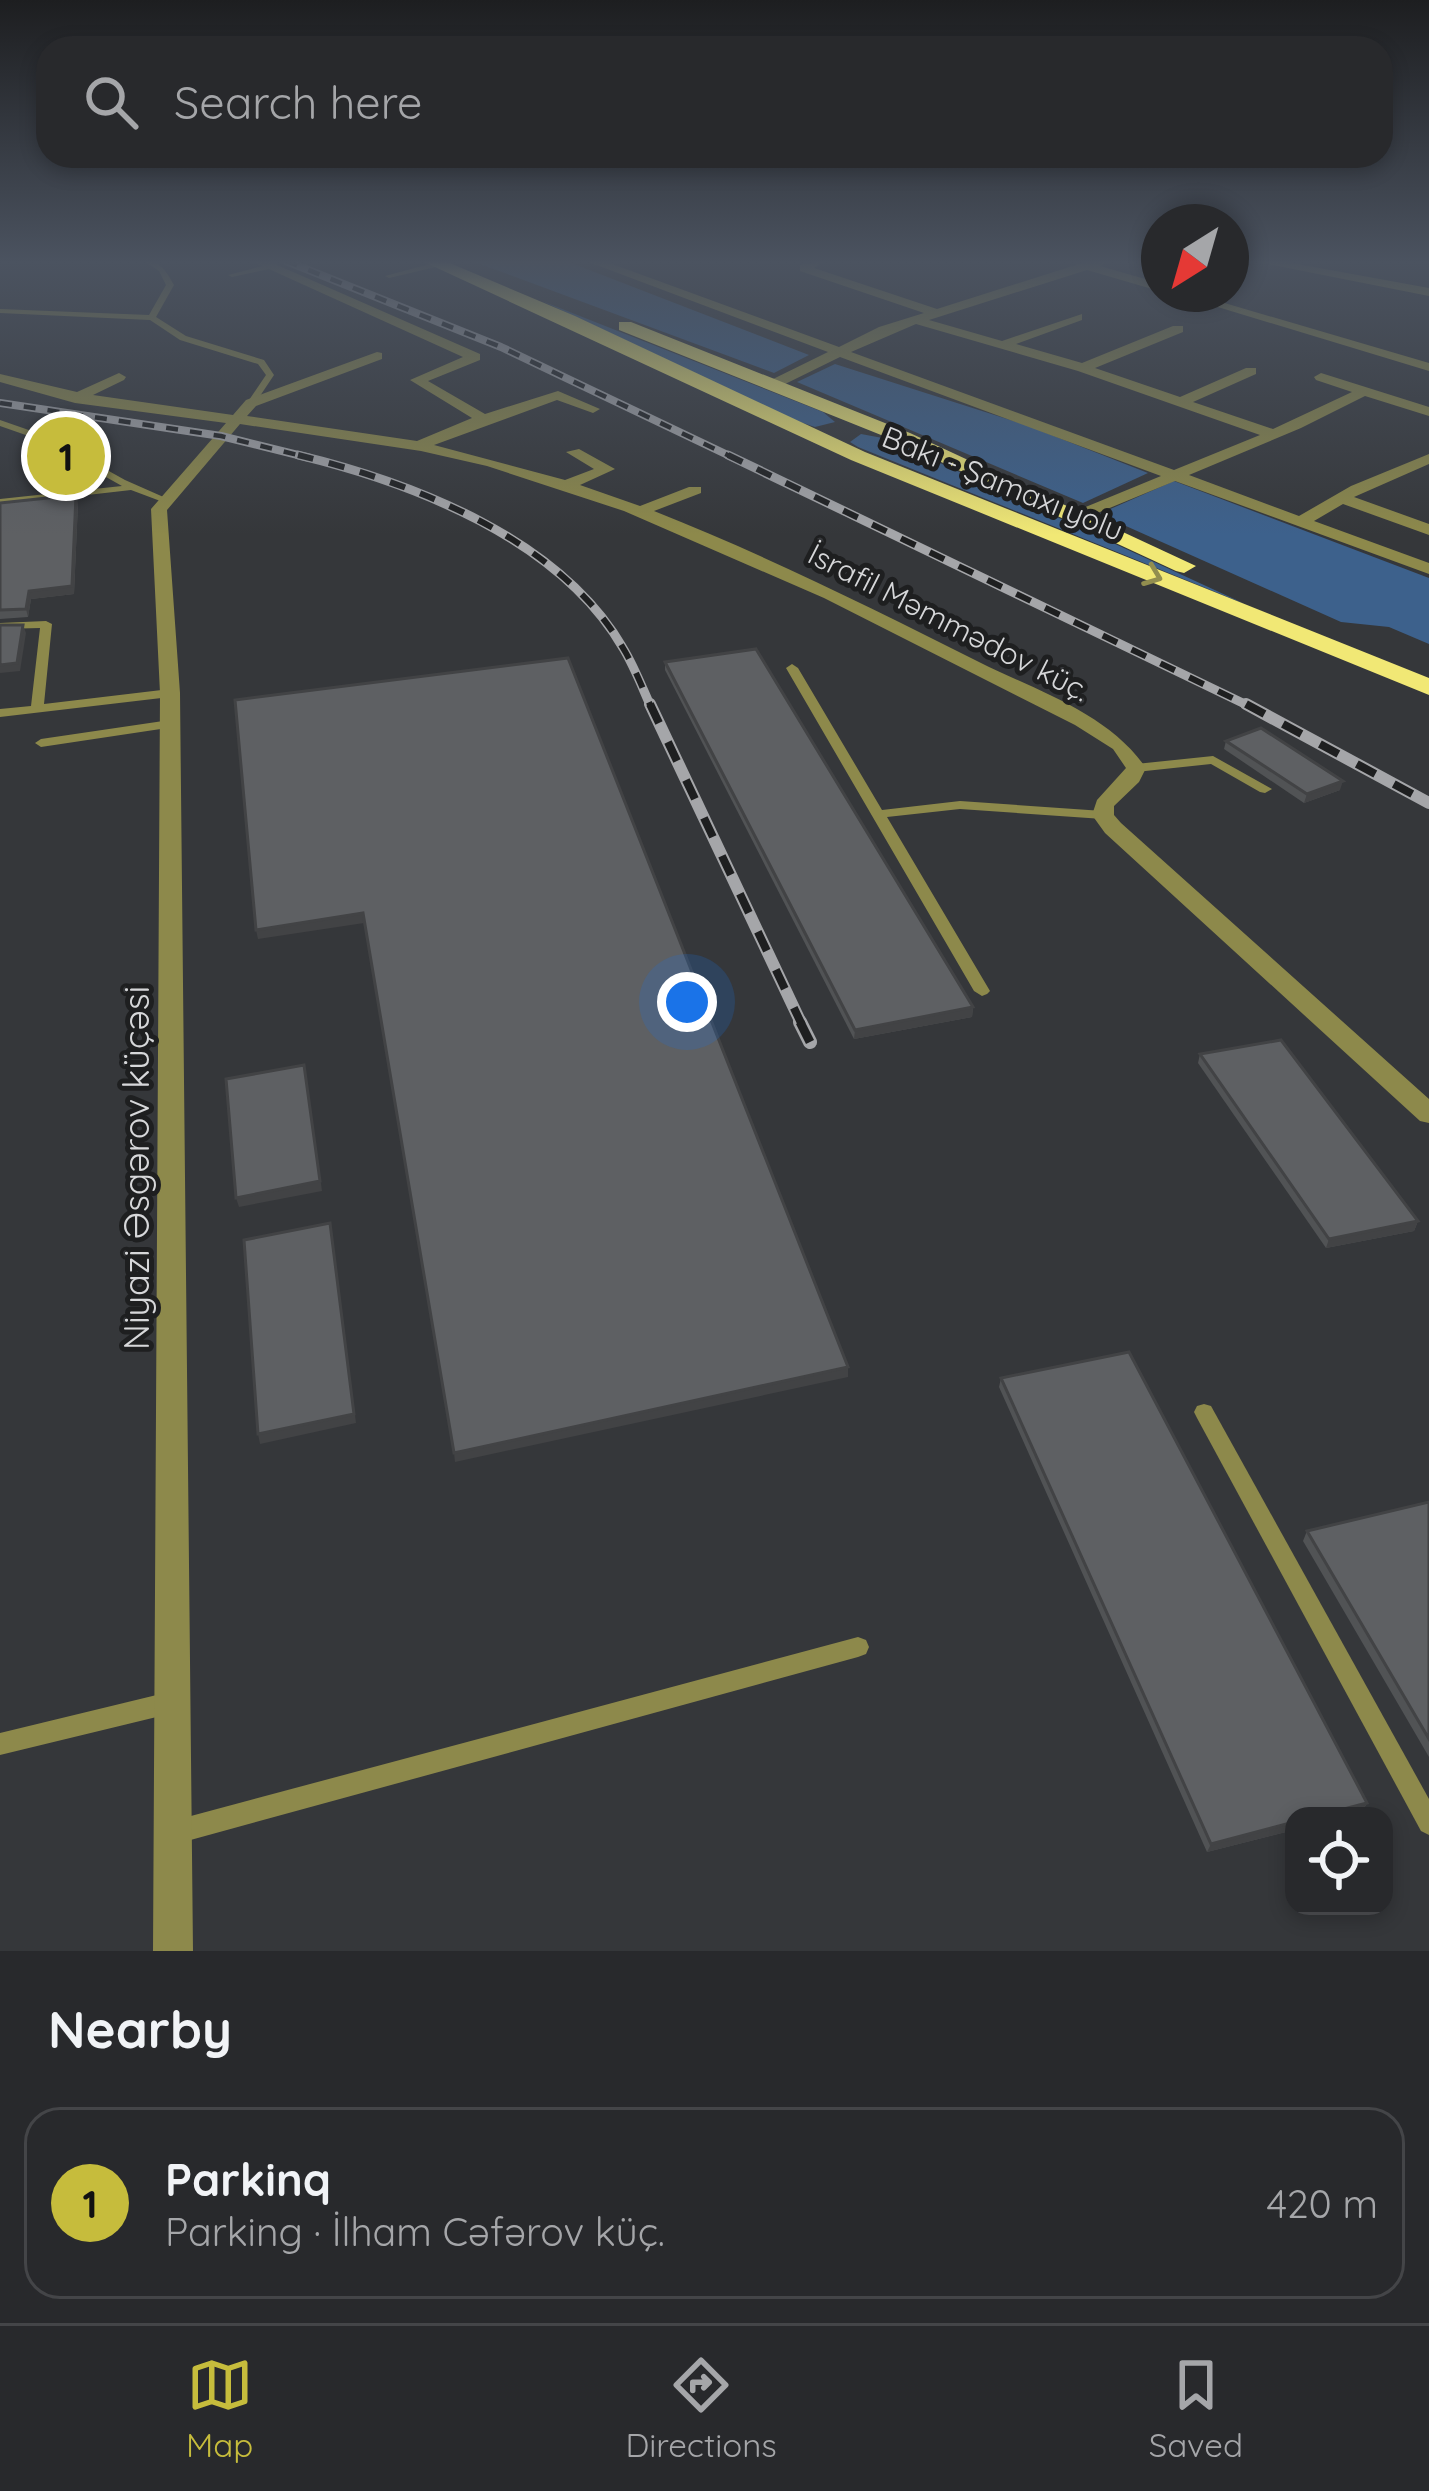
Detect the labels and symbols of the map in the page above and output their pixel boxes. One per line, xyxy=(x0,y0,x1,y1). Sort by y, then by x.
north arrow xyxy=(1141,204,1249,312)
pin: 1 xyxy=(27,411,105,501)
street label: Bakı - Şamaxı yolu xyxy=(877,417,1129,549)
street label: İsrafil Məmmədov küç. xyxy=(802,535,1096,709)
one-way arrow xyxy=(1141,562,1162,586)
your location xyxy=(657,972,717,1032)
street label: Niyazi Əsgərov küçəsi xyxy=(113,986,158,1350)

